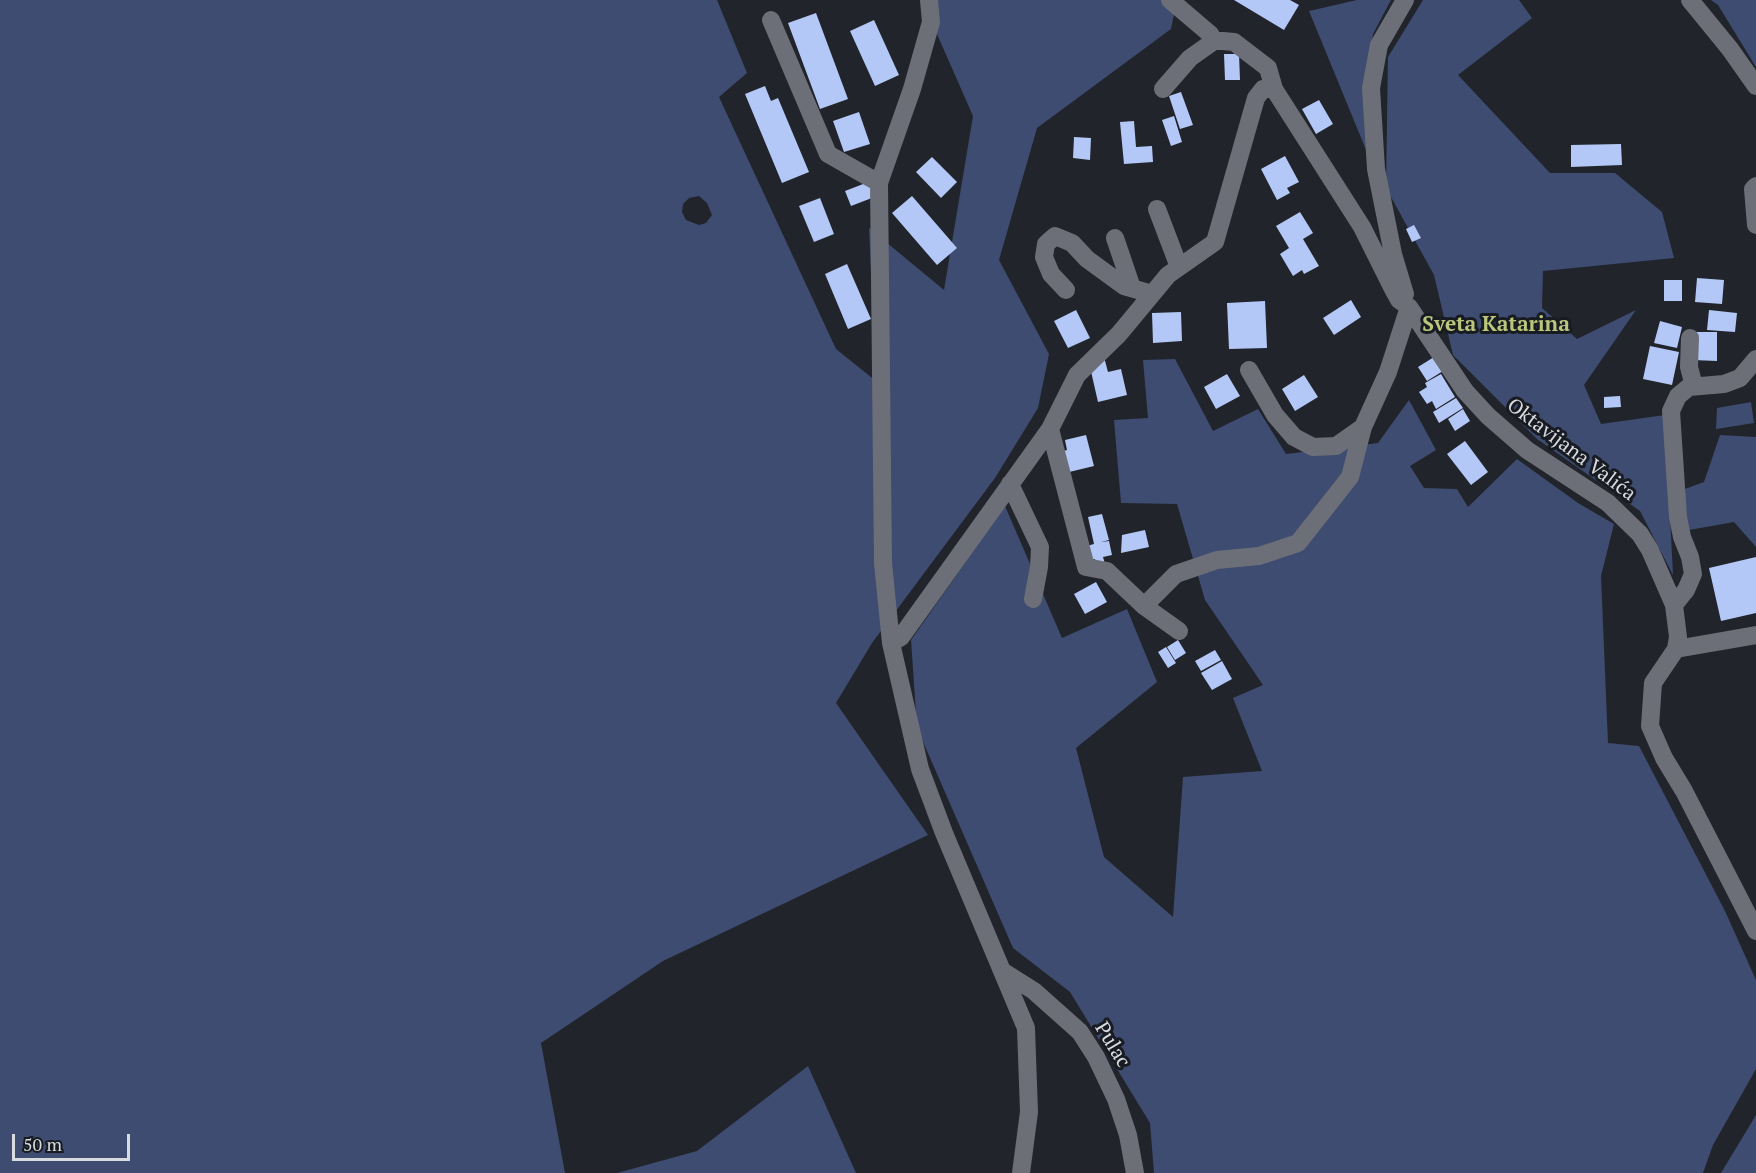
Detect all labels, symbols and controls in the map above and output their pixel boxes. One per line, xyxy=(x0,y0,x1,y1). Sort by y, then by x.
district label: Sveta Katarina xyxy=(1422,312,1570,338)
street label: Oktavijana Valića xyxy=(1502,394,1640,506)
street label: Pulac xyxy=(1089,1018,1135,1072)
scale bar xyxy=(15,1122,134,1160)
text: 50 m xyxy=(23,1132,62,1156)

